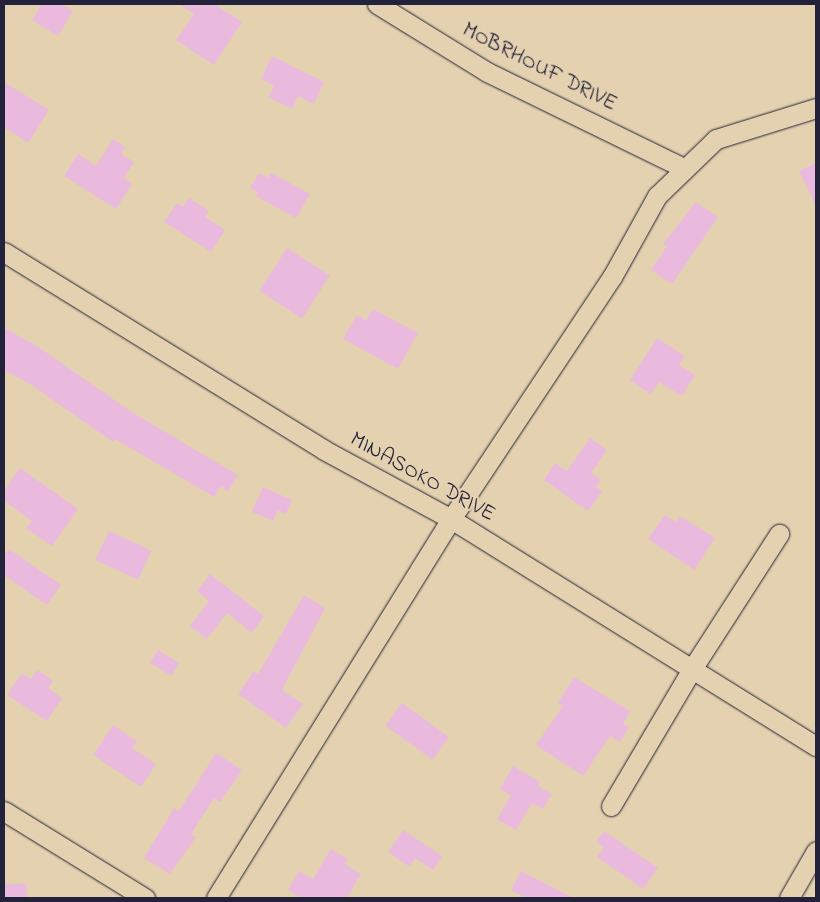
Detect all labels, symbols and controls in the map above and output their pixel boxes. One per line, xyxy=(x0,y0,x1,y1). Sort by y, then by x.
street label: MOBRHOUF DRIVE xyxy=(457,18,621,118)
street label: MINASOKO DRIVE xyxy=(345,427,499,529)

